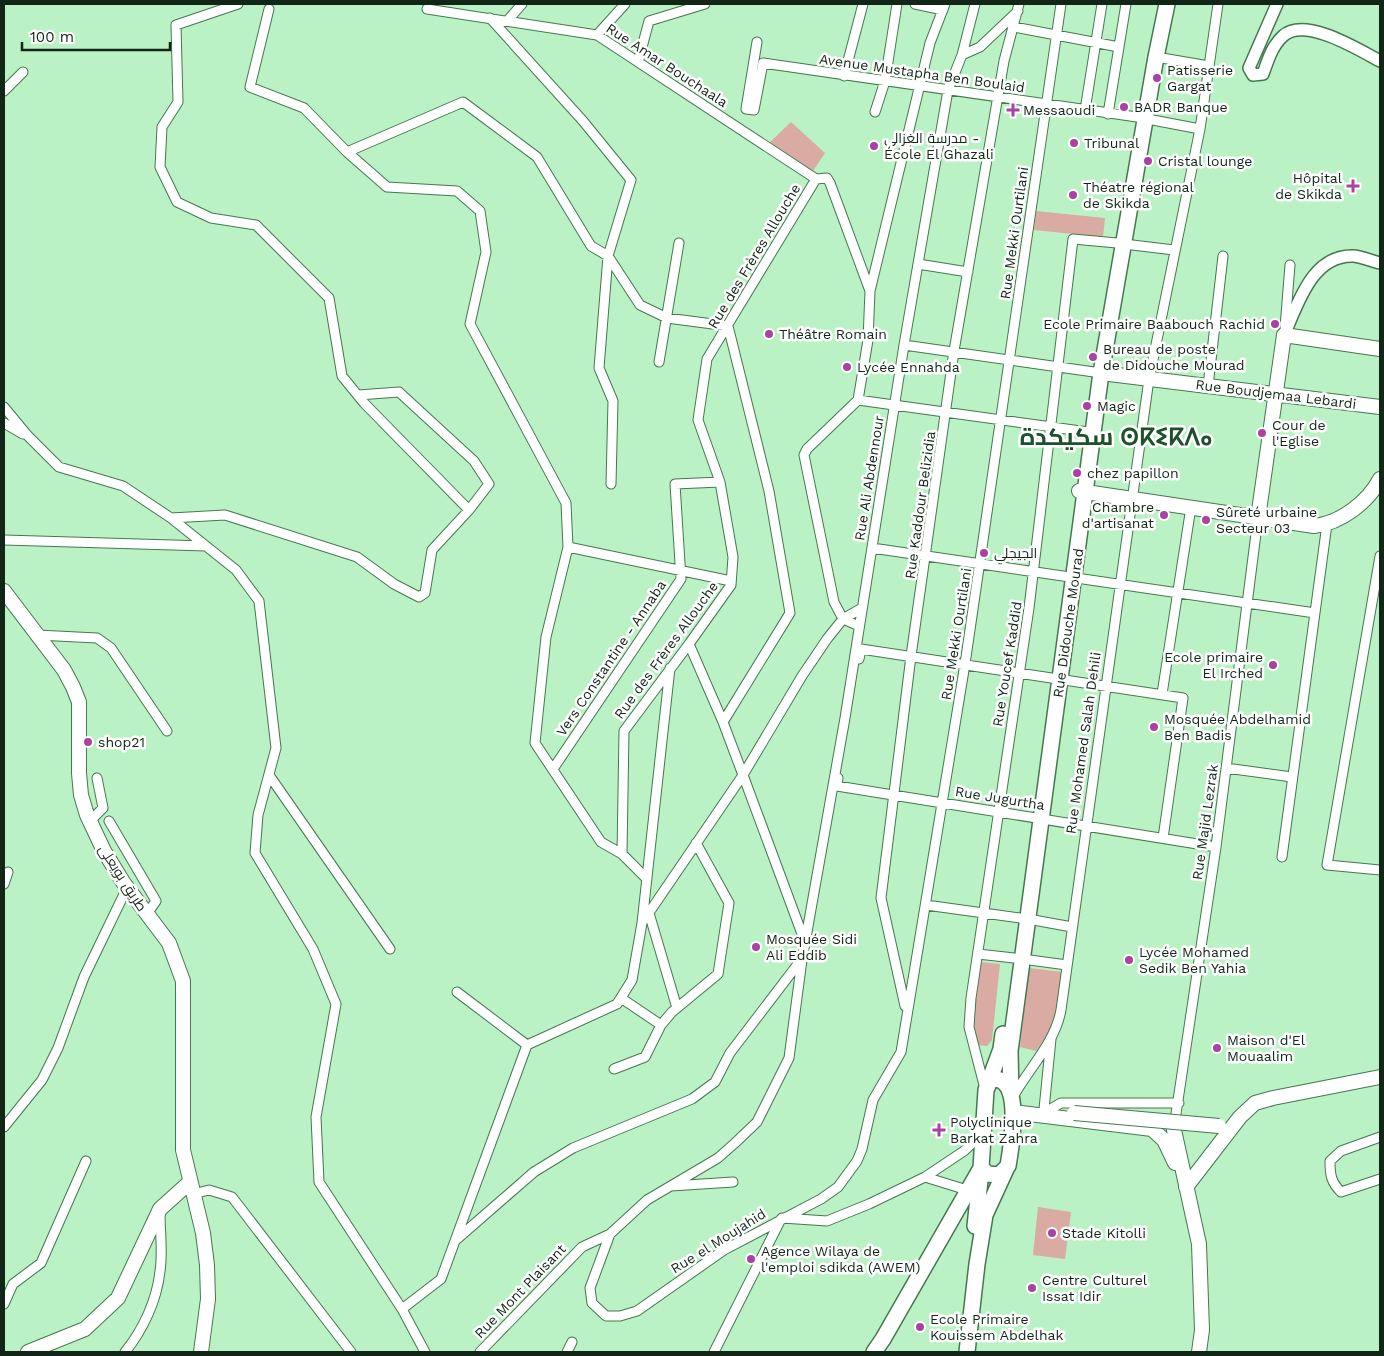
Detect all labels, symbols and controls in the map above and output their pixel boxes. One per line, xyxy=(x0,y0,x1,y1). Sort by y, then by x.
scale bar xyxy=(22,20,170,52)
street label: Rue Amar Bouchaala xyxy=(603,20,731,110)
text: 100 m xyxy=(30,28,74,46)
street label: Avenue Mustapha Ben Boulaid xyxy=(818,51,1026,95)
place label: Patisserie Gargat xyxy=(1167,62,1233,94)
marker: Patisserie Gargat xyxy=(1151,72,1163,84)
place label: BADR Banque xyxy=(1134,99,1228,115)
marker: BADR Banque xyxy=(1118,101,1130,113)
place label: Messaoudi xyxy=(1023,102,1095,118)
marker: Messaoudi xyxy=(1007,104,1019,116)
place label: مدرسة الغزالي - École El Ghazali xyxy=(884,130,994,162)
place label: Tribunal xyxy=(1084,135,1140,151)
marker: Tribunal xyxy=(1068,137,1080,149)
marker: مدرسة الغزالي - École El Ghazali xyxy=(868,140,880,152)
place label: Cristal lounge xyxy=(1158,153,1252,169)
marker: Cristal lounge xyxy=(1142,155,1154,167)
street label: Rue Mekki Ourtilani xyxy=(997,166,1031,300)
place label: Hôpital de Skikda xyxy=(1275,170,1343,202)
place label: Théatre régional de Skikda xyxy=(1083,179,1194,211)
marker: Hôpital de Skikda xyxy=(1346,179,1360,193)
street label: Rue des Frères Allouche xyxy=(704,181,804,331)
marker: Théatre régional de Skikda xyxy=(1067,189,1079,201)
place label: Ecole Primaire Baabouch Rachid xyxy=(1043,316,1265,332)
marker: Ecole Primaire Baabouch Rachid xyxy=(1269,318,1281,330)
place label: Théâtre Romain xyxy=(779,326,887,342)
marker: Théâtre Romain xyxy=(763,328,775,340)
place label: Bureau de poste de Didouche Mourad xyxy=(1103,341,1245,373)
marker: Bureau de poste de Didouche Mourad xyxy=(1087,351,1099,363)
place label: Lycée Ennahda xyxy=(857,359,960,375)
marker: Lycée Ennahda xyxy=(841,361,853,373)
street label: Rue Boudjemaa Lebardi xyxy=(1195,376,1357,412)
place label: Magic xyxy=(1097,398,1136,414)
marker: Magic xyxy=(1081,400,1093,412)
street label: Rue Ali Abdennour xyxy=(851,414,887,542)
place label: Cour de l'Eglise xyxy=(1272,417,1326,449)
district label: سكيكدة ⵙⴽⵉⴽⴷⴰ xyxy=(1020,423,1212,451)
marker: Cour de l'Eglise xyxy=(1256,427,1268,439)
street label: Rue Kaddour Belizidia xyxy=(902,430,938,580)
place label: chez papillon xyxy=(1087,465,1179,481)
marker: chez papillon xyxy=(1071,467,1083,479)
place label: Chambre d'artisanat xyxy=(1082,499,1154,531)
place label: Sûreté urbaine Secteur 03 xyxy=(1216,504,1317,536)
marker: Chambre d'artisanat xyxy=(1158,509,1170,521)
marker: Sûreté urbaine Secteur 03 xyxy=(1200,514,1212,526)
place label: الجيجلي xyxy=(994,545,1037,565)
marker: الجيجلي xyxy=(978,547,990,559)
street label: Rue Didouche Mourad xyxy=(1050,547,1086,699)
street label: Rue Mekki Ourtilani xyxy=(938,567,974,701)
street label: Vers Constantine - Annaba xyxy=(553,577,669,739)
street label: Rue des Frères Allouche xyxy=(611,578,721,722)
street label: Rue Youcef Kaddid xyxy=(989,600,1025,728)
place label: Ecole primaire El Irched xyxy=(1164,649,1263,681)
street label: Rue Mohamed Salah Dehili xyxy=(1062,651,1104,835)
marker: Ecole primaire El Irched xyxy=(1267,659,1279,671)
place label: Mosquée Abdelhamid Ben Badis xyxy=(1164,711,1311,743)
marker: Mosquée Abdelhamid Ben Badis xyxy=(1148,721,1160,733)
place label: shop21 xyxy=(98,734,145,750)
marker: shop21 xyxy=(82,736,94,748)
street label: Rue Majid Lezrak xyxy=(1189,763,1221,881)
street label: Rue Jugurtha xyxy=(954,783,1046,813)
street label: طريق بويعلى xyxy=(95,842,150,915)
place label: Mosquée Sidi Ali Eddib xyxy=(766,931,857,963)
marker: Mosquée Sidi Ali Eddib xyxy=(750,941,762,953)
place label: Lycée Mohamed Sedik Ben Yahia xyxy=(1139,944,1249,976)
marker: Lycée Mohamed Sedik Ben Yahia xyxy=(1123,954,1135,966)
place label: Maison d'El Mouaalim xyxy=(1227,1032,1306,1064)
marker: Maison d'El Mouaalim xyxy=(1211,1042,1223,1054)
place label: Polyclinique Barkat Zahra xyxy=(950,1114,1038,1146)
marker: Polyclinique Barkat Zahra xyxy=(932,1123,946,1137)
street label: Rue el Moujahid xyxy=(668,1205,768,1277)
place label: Stade Kitolli xyxy=(1062,1225,1146,1241)
marker: Stade Kitolli xyxy=(1046,1227,1058,1239)
street label: Rue Mont Plaisant xyxy=(471,1241,569,1341)
place label: Agence Wilaya de l'emploi sdikda (AWEM) xyxy=(761,1243,920,1275)
marker: Agence Wilaya de l'emploi sdikda (AWEM) xyxy=(745,1253,757,1265)
place label: Centre Culturel Issat Idir xyxy=(1042,1272,1148,1304)
marker: Centre Culturel Issat Idir xyxy=(1026,1282,1038,1294)
place label: Ecole Primaire Kouissem Abdelhak xyxy=(930,1311,1063,1343)
marker: Ecole Primaire Kouissem Abdelhak xyxy=(914,1321,926,1333)

